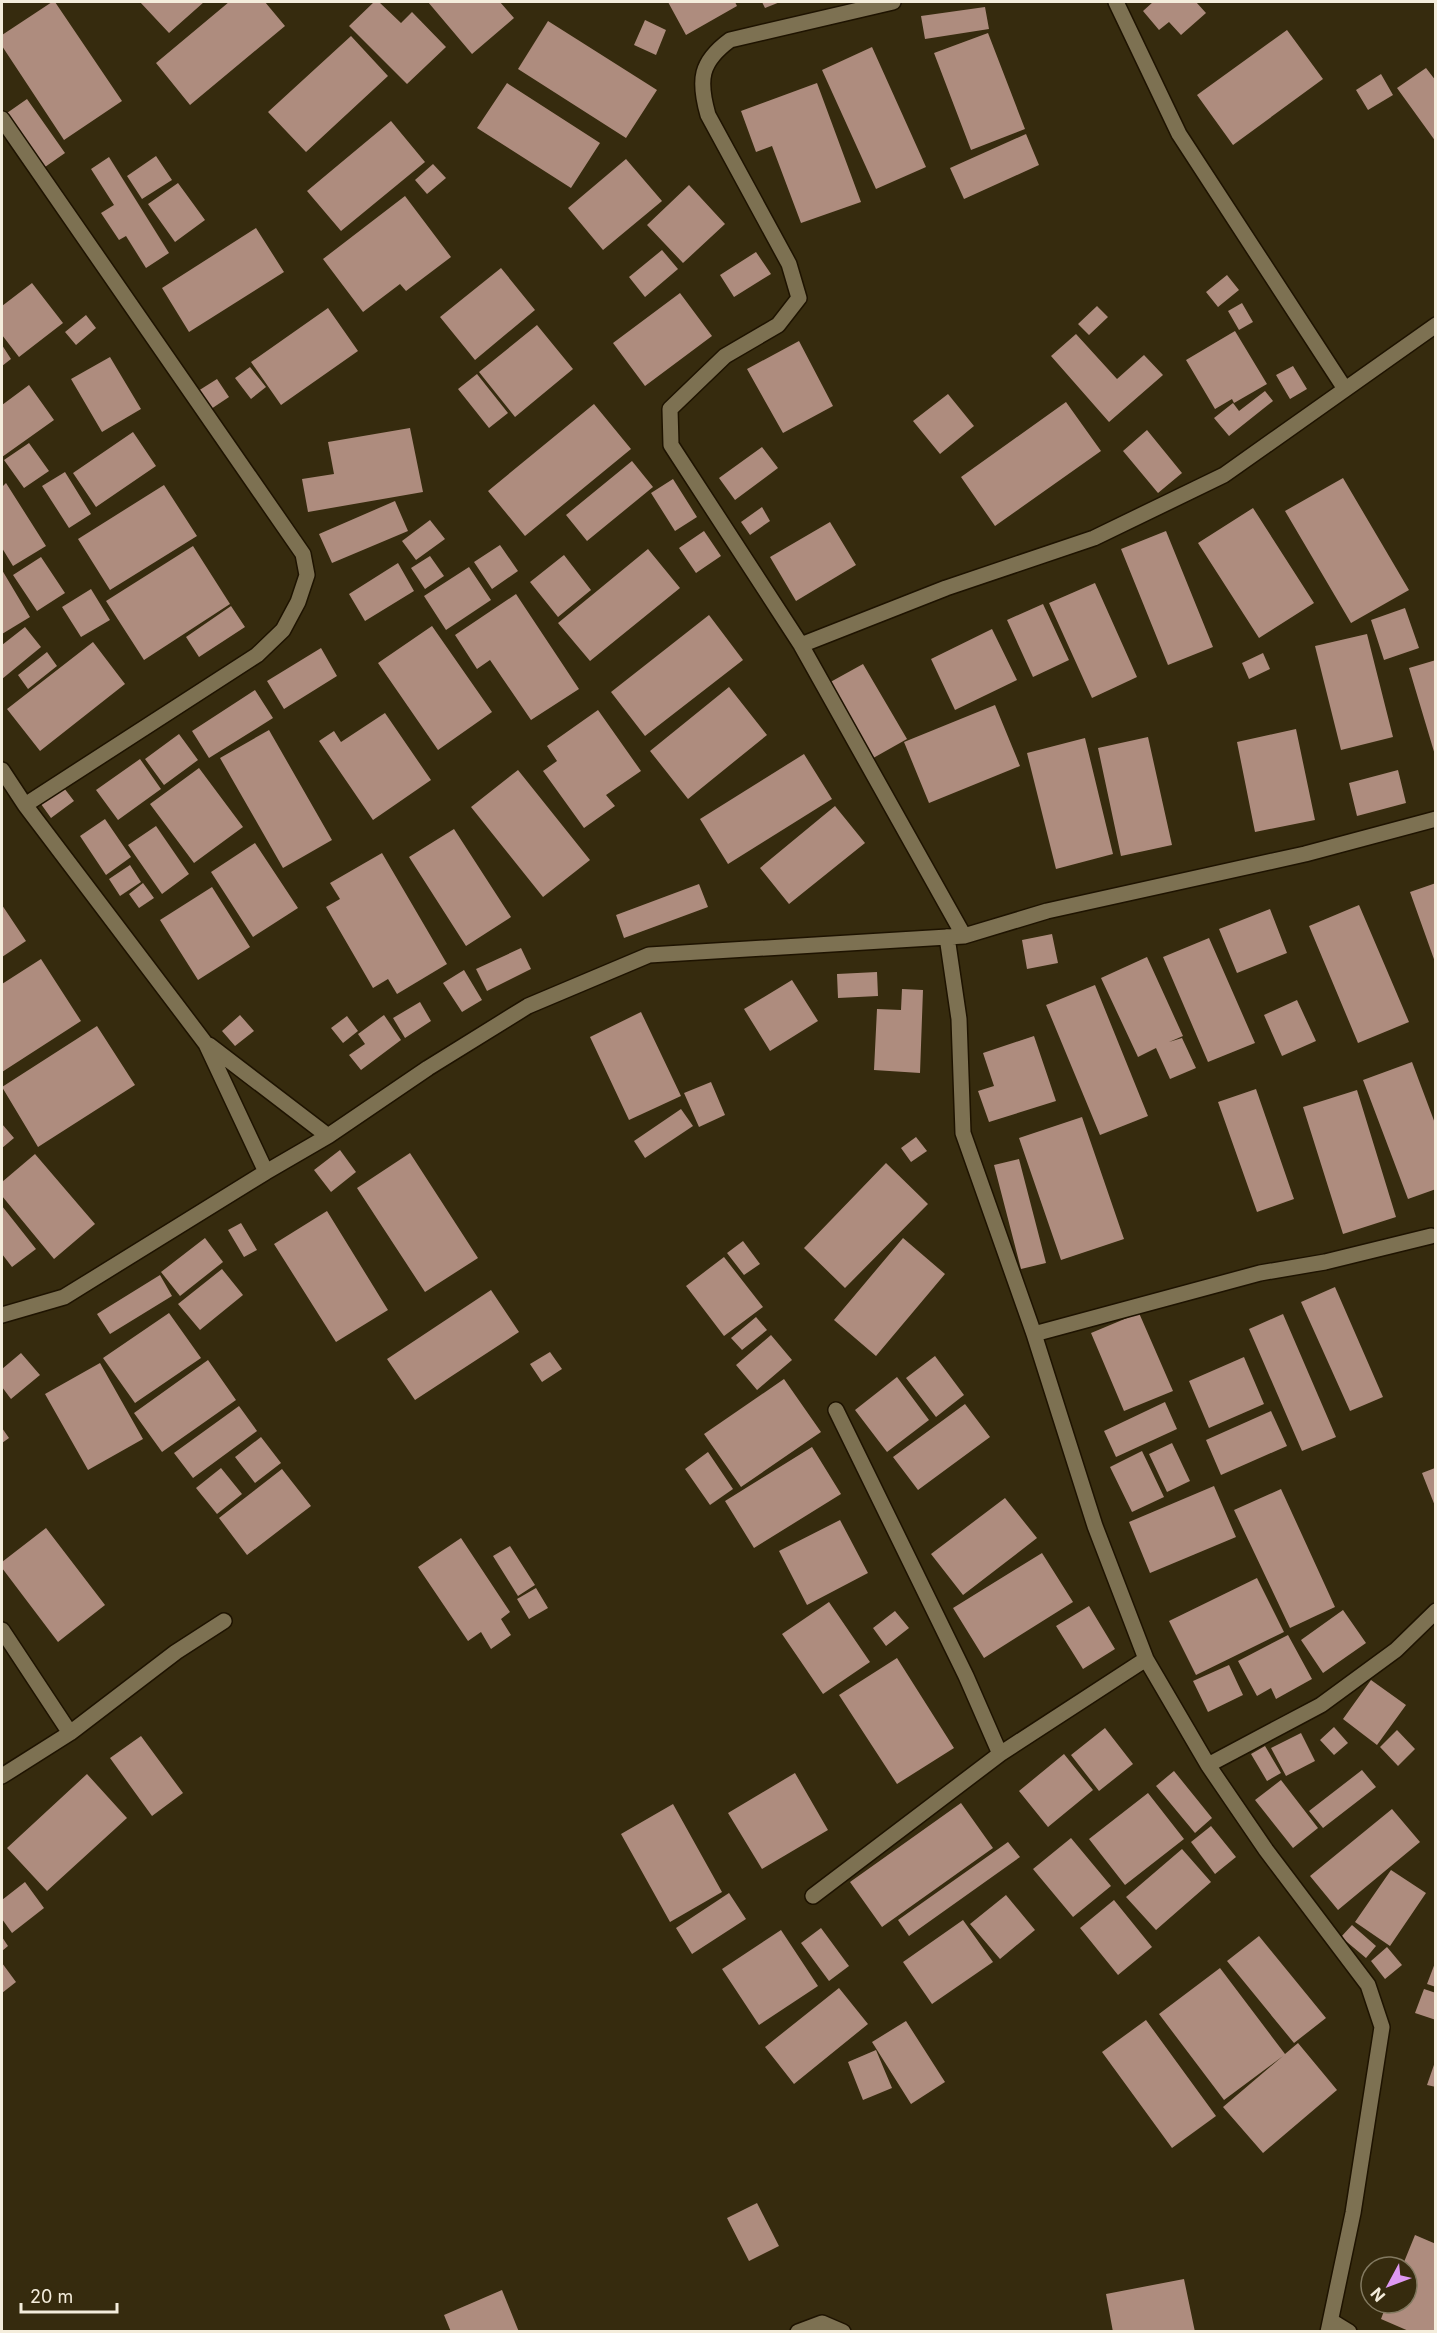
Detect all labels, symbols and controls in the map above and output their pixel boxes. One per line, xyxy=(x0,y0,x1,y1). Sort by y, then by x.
north arrow xyxy=(1359,2255,1419,2315)
scale bar xyxy=(21,2276,117,2314)
text: N xyxy=(1366,2284,1389,2306)
text: 20 m xyxy=(30,2286,73,2307)

